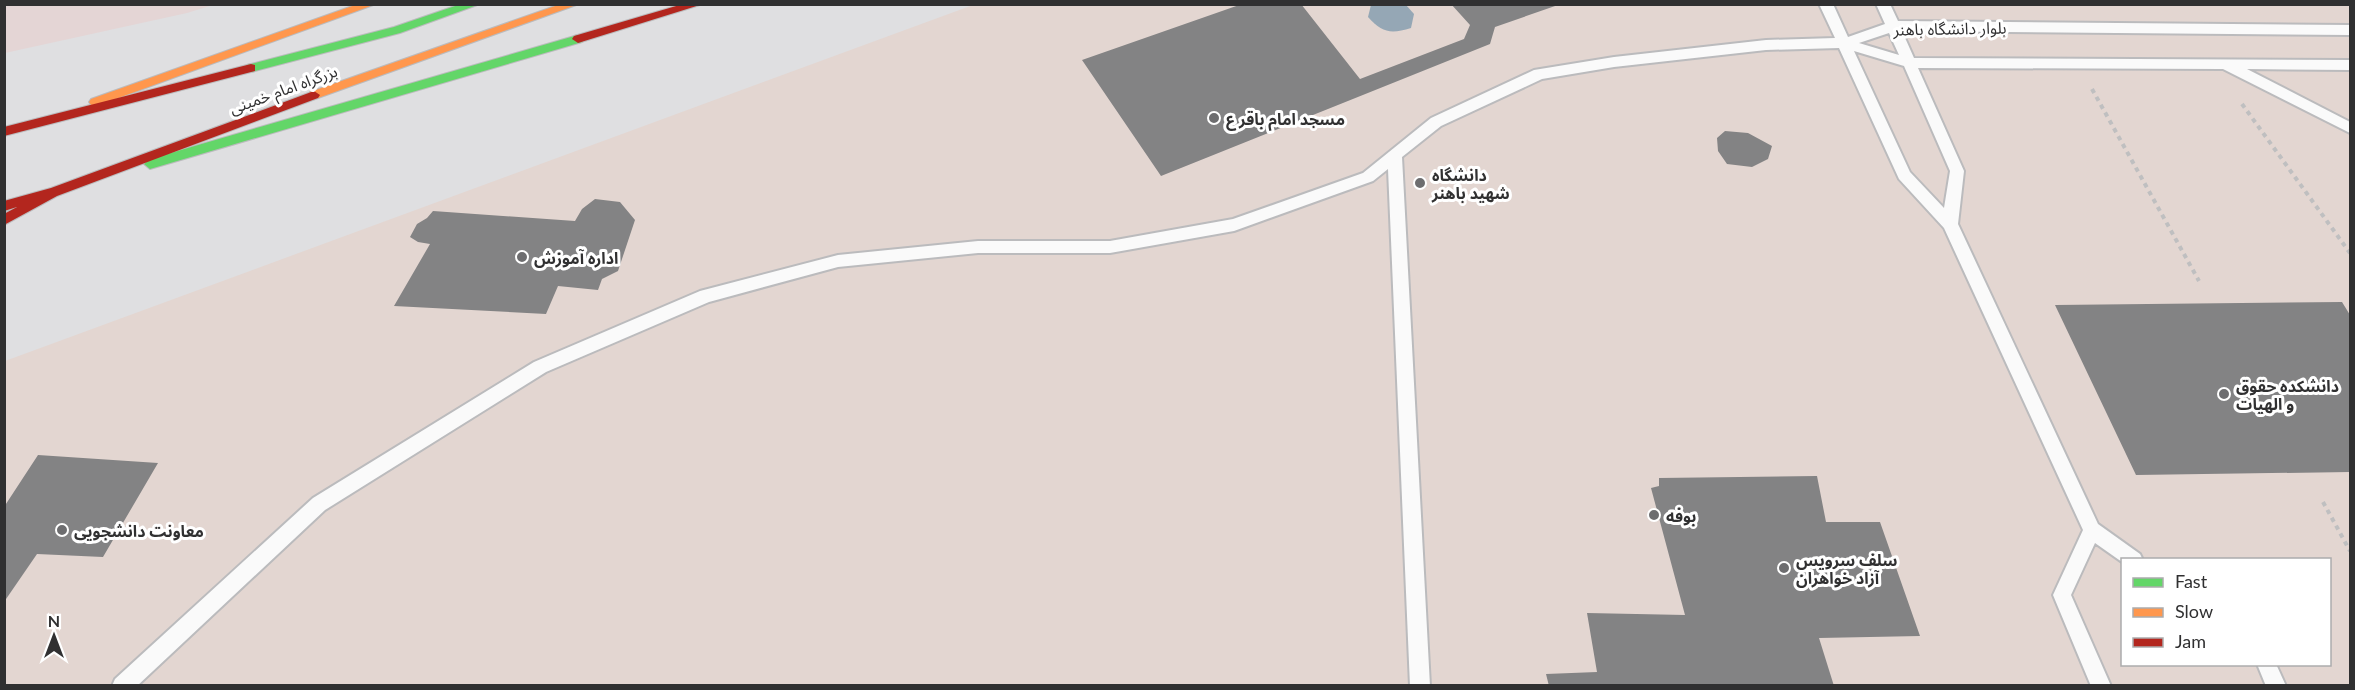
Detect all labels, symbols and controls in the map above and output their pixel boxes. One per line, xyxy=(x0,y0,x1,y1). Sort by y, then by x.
street label: بلوار دانشگاه باهنر xyxy=(1892,18,2007,40)
street label: بزرگراه امام خمینی xyxy=(226,61,341,121)
place label: مسجد امام باقر ع xyxy=(1226,109,1345,131)
marker: مسجد امام باقر ع xyxy=(1207,111,1221,125)
place label: دانشگاه شهید باهنر xyxy=(1431,165,1510,203)
marker: دانشگاه شهید باهنر xyxy=(1413,176,1427,190)
place label: اداره آموزش xyxy=(534,248,618,268)
marker: اداره آموزش xyxy=(515,250,529,264)
place label: دانشکده حقوق و الهیات xyxy=(2236,376,2339,414)
marker: دانشکده حقوق و الهیات xyxy=(2217,387,2231,401)
place label: بوفه xyxy=(1666,506,1696,526)
marker: بوفه xyxy=(1647,508,1661,522)
place label: معاونت دانشجویی xyxy=(74,521,204,541)
marker: معاونت دانشجویی xyxy=(55,523,69,537)
place label: سلف سرویس آزاد خواهران xyxy=(1796,550,1898,588)
legend xyxy=(2121,558,2331,666)
marker: سلف سرویس آزاد خواهران xyxy=(1777,561,1791,575)
text: Fast xyxy=(2175,570,2208,592)
text: Slow xyxy=(2175,600,2213,622)
north arrow xyxy=(24,606,84,666)
text: N xyxy=(48,611,60,630)
text: Jam xyxy=(2175,630,2206,652)

